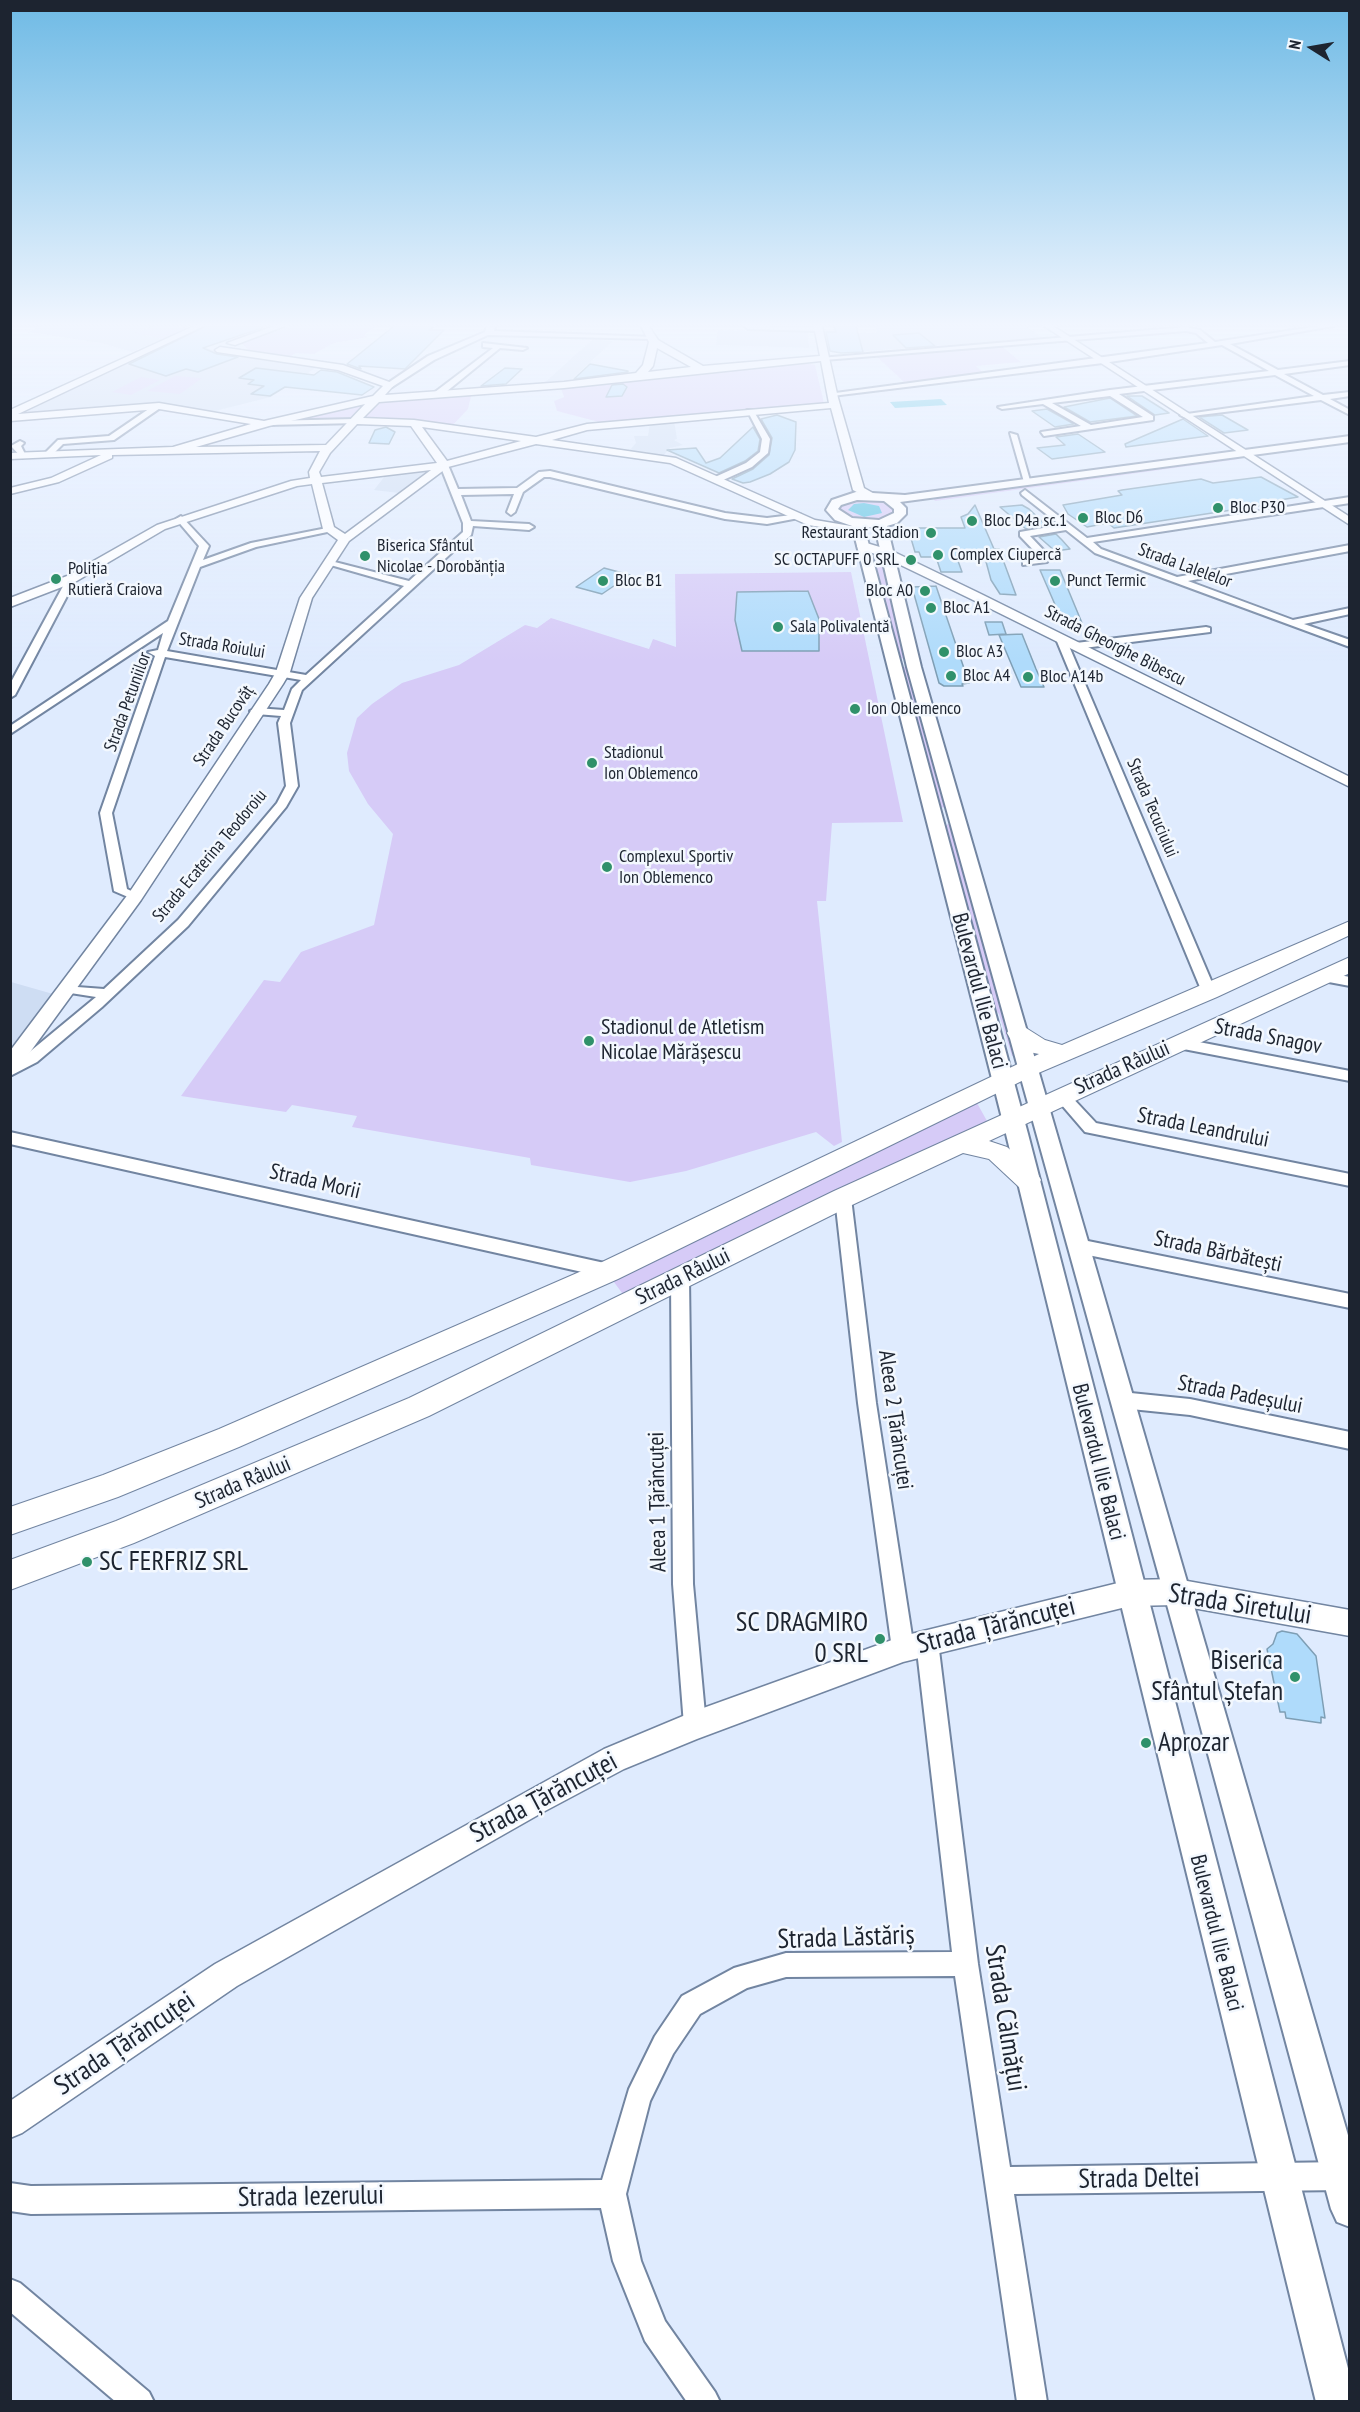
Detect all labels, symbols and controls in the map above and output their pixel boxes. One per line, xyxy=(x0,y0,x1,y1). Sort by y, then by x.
north arrow xyxy=(1282,18,1342,78)
text: N xyxy=(1284,38,1305,51)
place label: Bloc P30 xyxy=(1230,497,1285,519)
marker: Bloc P30 xyxy=(1211,501,1225,515)
place label: Bloc D6 xyxy=(1095,507,1143,529)
place label: Bloc D4a sc.1 xyxy=(984,510,1067,532)
marker: Bloc D6 xyxy=(1076,511,1090,525)
marker: Bloc D4a sc.1 xyxy=(965,514,979,528)
place label: Restaurant Stadion xyxy=(802,522,919,544)
marker: Restaurant Stadion xyxy=(924,526,938,540)
place label: Biserica Sfântul Nicolae - Dorobănția xyxy=(377,535,505,578)
street label: Strada Lalelelor xyxy=(1135,539,1235,593)
place label: Complex Ciupercă xyxy=(950,544,1061,566)
marker: Complex Ciupercă xyxy=(931,548,945,562)
marker: Biserica Sfântul Nicolae - Dorobănția xyxy=(358,549,372,563)
place label: SC OCTAPUFF 0 SRL xyxy=(774,549,899,571)
marker: SC OCTAPUFF 0 SRL xyxy=(904,553,918,567)
place label: Poliția Rutieră Craiova xyxy=(68,558,163,600)
place label: Bloc B1 xyxy=(615,570,662,592)
place label: Punct Termic xyxy=(1067,570,1146,592)
marker: Poliția Rutieră Craiova xyxy=(49,572,63,586)
marker: Bloc B1 xyxy=(596,574,610,588)
marker: Punct Termic xyxy=(1048,574,1062,588)
place label: Bloc A0 xyxy=(866,580,913,602)
marker: Bloc A0 xyxy=(918,584,932,598)
place label: Bloc A1 xyxy=(943,597,990,619)
marker: Bloc A1 xyxy=(924,601,938,615)
street label: Strada Gheorghe Bibescu xyxy=(1041,601,1189,691)
place label: Sala Polivalentă xyxy=(790,616,889,638)
marker: Sala Polivalentă xyxy=(771,620,785,634)
street label: Strada Roiului xyxy=(177,629,267,663)
place label: Bloc A3 xyxy=(956,641,1003,663)
marker: Bloc A3 xyxy=(937,645,951,659)
street label: Strada Petuniilor xyxy=(100,649,156,755)
place label: Bloc A4 xyxy=(963,665,1010,687)
place label: Bloc A14b xyxy=(1040,666,1103,688)
marker: Bloc A4 xyxy=(944,669,958,683)
marker: Bloc A14b xyxy=(1021,670,1035,684)
street label: Strada Bucovăț xyxy=(189,682,259,770)
place label: Ion Oblemenco xyxy=(867,698,961,720)
marker: Ion Oblemenco xyxy=(848,702,862,716)
place label: Stadionul Ion Oblemenco xyxy=(604,742,698,784)
street label: Strada Tecuciului xyxy=(1121,755,1183,861)
marker: Stadionul Ion Oblemenco xyxy=(585,756,599,770)
street label: Strada Ecaterina Teodoroiu xyxy=(148,785,272,927)
place label: Complexul Sportiv Ion Oblemenco xyxy=(619,846,733,888)
marker: Complexul Sportiv Ion Oblemenco xyxy=(600,860,614,874)
street label: Bulevardul Ilie Balaci xyxy=(945,910,1013,1072)
street label: Strada Snagov xyxy=(1212,1014,1324,1060)
place label: Stadionul de Atletism Nicolae Mărășescu xyxy=(601,1015,764,1066)
marker: Stadionul de Atletism Nicolae Mărășescu xyxy=(582,1034,596,1048)
street label: Strada Râului xyxy=(1070,1035,1174,1101)
street label: Strada Leandrului xyxy=(1135,1102,1271,1154)
street label: Strada Morii xyxy=(267,1159,363,1205)
street label: Strada Bărbătești xyxy=(1152,1226,1284,1278)
street label: Strada Râului xyxy=(632,1243,734,1311)
street label: Aleea 2 Țărăncuței xyxy=(872,1349,918,1491)
street label: Strada Padeșului xyxy=(1175,1370,1305,1420)
street label: Bulevardul Ilie Balaci xyxy=(1066,1381,1130,1543)
street label: Aleea 1 Țărăncuței xyxy=(644,1432,672,1572)
street label: Strada Râului xyxy=(191,1451,295,1515)
place label: SC FERFRIZ SRL xyxy=(99,1546,248,1578)
marker: SC FERFRIZ SRL xyxy=(80,1555,94,1569)
street label: Strada Siretului xyxy=(1166,1578,1314,1632)
street label: Strada Țărăncuței xyxy=(913,1591,1079,1661)
place label: SC DRAGMIRO 0 SRL xyxy=(736,1607,868,1670)
marker: SC DRAGMIRO 0 SRL xyxy=(873,1632,887,1646)
place label: Biserica Sfântul Ștefan xyxy=(1151,1645,1283,1708)
marker: Biserica Sfântul Ștefan xyxy=(1288,1670,1302,1684)
place label: Aprozar xyxy=(1158,1727,1229,1759)
marker: Aprozar xyxy=(1139,1736,1153,1750)
street label: Strada Țărăncuței xyxy=(465,1746,623,1850)
street label: Bulevardul Ilie Balaci xyxy=(1184,1852,1248,2014)
street label: Strada Lăstăriș xyxy=(777,1919,915,1957)
street label: Strada Călmățui xyxy=(977,1942,1033,2094)
street label: Strada Țărăncuței xyxy=(49,1985,201,2103)
street label: Strada Deltei xyxy=(1078,2162,1200,2196)
street label: Strada Iezerului xyxy=(238,2180,384,2214)

